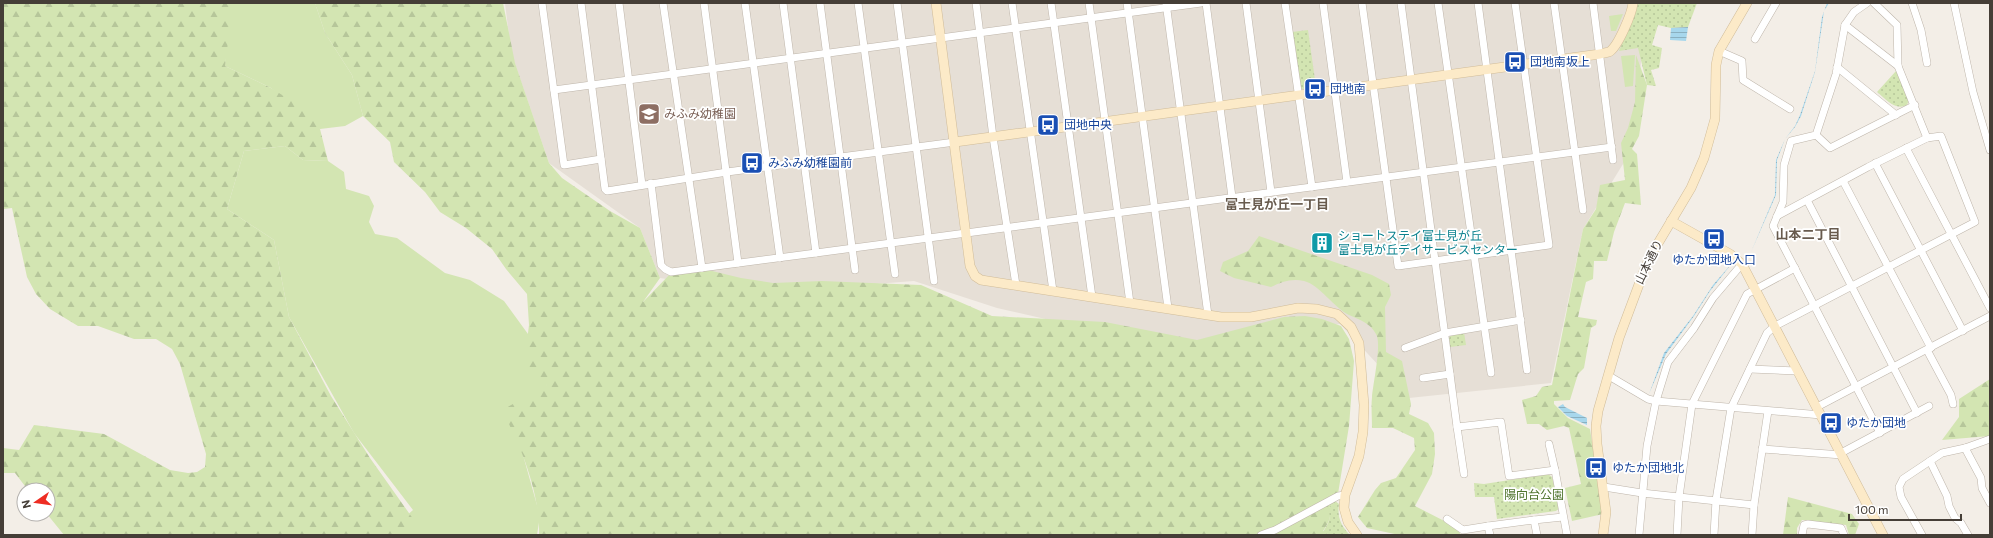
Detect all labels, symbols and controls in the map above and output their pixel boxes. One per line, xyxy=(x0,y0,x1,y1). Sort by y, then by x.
bus stop icon: 団地南坂上 xyxy=(1502,49,1528,75)
place label: 団地南坂上 xyxy=(1530,54,1590,68)
bus stop icon: 団地南 xyxy=(1302,76,1328,102)
place label: 団地南 xyxy=(1330,81,1366,95)
school or university icon: みふみ幼稚園 xyxy=(636,101,662,127)
place label: みふみ幼稚園 xyxy=(664,106,736,120)
bus stop icon: 団地中央 xyxy=(1035,112,1061,138)
place label: 団地中央 xyxy=(1064,117,1112,131)
bus stop icon: みふみ幼稚園前 xyxy=(739,150,765,176)
place label: みふみ幼稚園前 xyxy=(768,155,852,169)
district label: 富士見が丘一丁目 xyxy=(1225,196,1329,212)
bus stop icon: ゆたか団地入口 xyxy=(1701,226,1727,252)
district label: 山本二丁目 xyxy=(1775,226,1841,242)
place label: ショートステイ富士見が丘 富士見が丘デイサービスセンター xyxy=(1338,228,1518,256)
building icon: ショートステイ富士見が丘 富士見が丘デイサービスセンター xyxy=(1309,230,1335,256)
street label: 山本通り xyxy=(1631,237,1665,286)
place label: ゆたか団地入口 xyxy=(1672,252,1756,266)
bus stop icon: ゆたか団地 xyxy=(1818,410,1844,436)
place label: ゆたか団地 xyxy=(1846,415,1906,429)
bus stop icon: ゆたか団地北 xyxy=(1583,455,1609,481)
place label: ゆたか団地北 xyxy=(1612,460,1684,474)
north arrow xyxy=(16,482,56,522)
park label: 陽向台公園 xyxy=(1504,487,1564,501)
scale bar xyxy=(1849,496,1961,522)
text: N xyxy=(19,499,33,510)
text: 100 m xyxy=(1855,502,1889,516)

